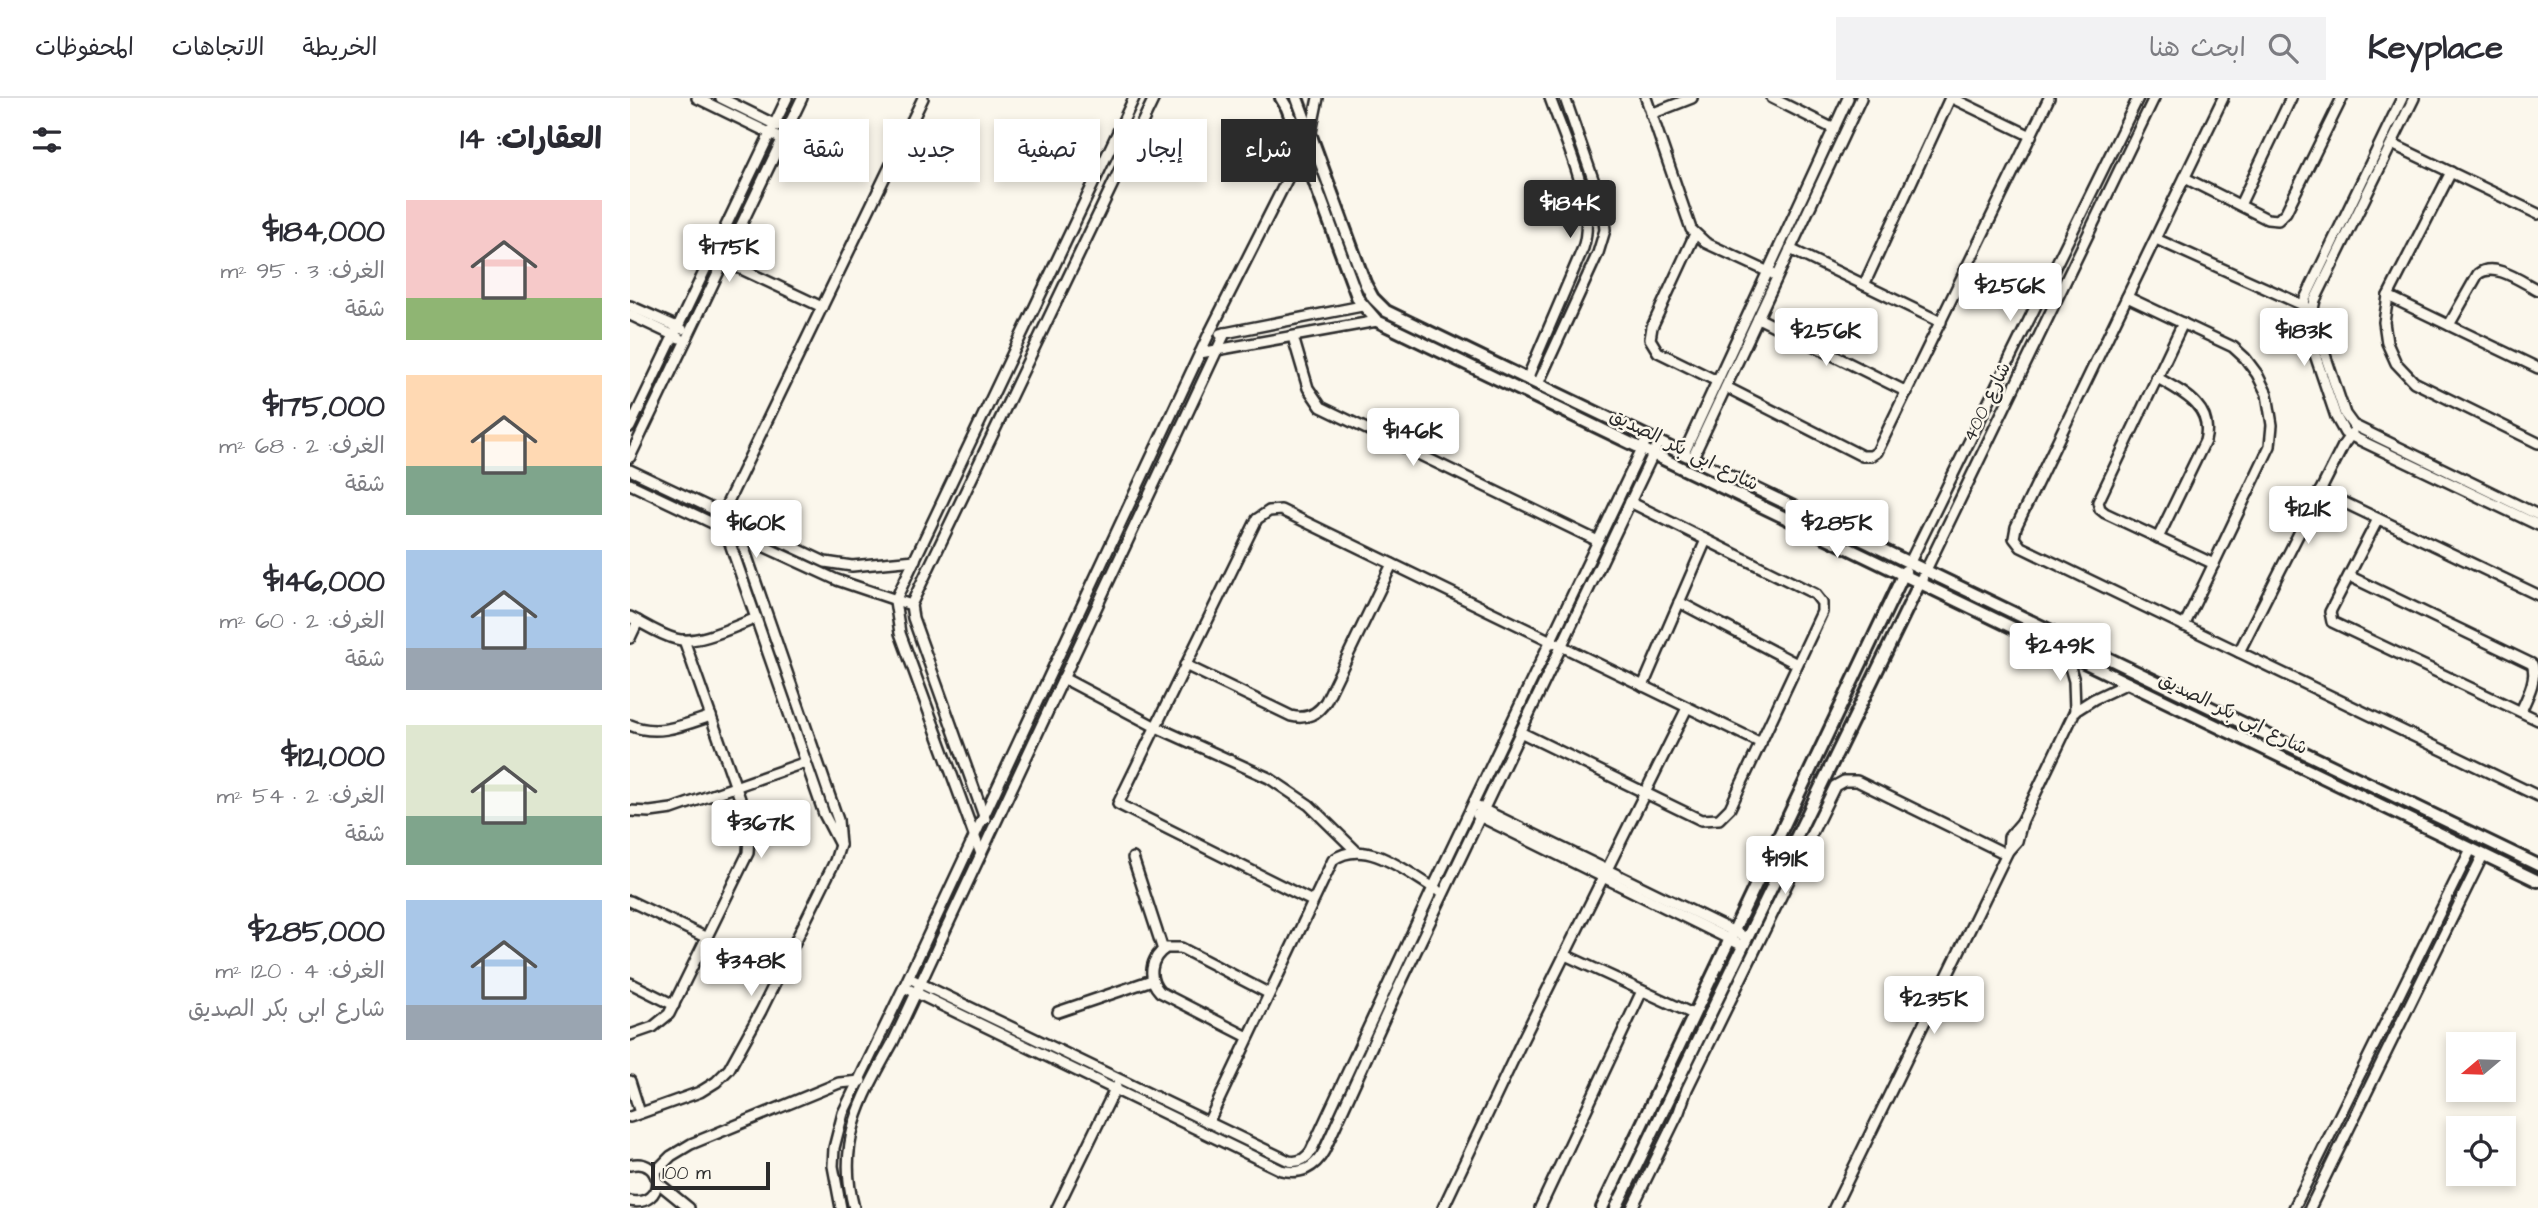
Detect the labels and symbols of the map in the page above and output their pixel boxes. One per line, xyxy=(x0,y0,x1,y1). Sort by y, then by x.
pin: $184K xyxy=(1521,180,1619,240)
pin: $175K xyxy=(680,225,778,284)
pin: $256K xyxy=(1961,264,2059,323)
pin: $256K xyxy=(1777,308,1875,368)
pin: $183K xyxy=(2255,308,2353,368)
street label: شارع 400 xyxy=(1956,358,2018,446)
street label: شارع ابى بكر الصديق xyxy=(1605,402,1763,498)
pin: $146K xyxy=(1364,408,1462,468)
pin: $121K xyxy=(2259,486,2357,546)
pin: $160K xyxy=(707,500,805,560)
pin: $285K xyxy=(1788,500,1886,560)
pin: $249K xyxy=(2011,624,2109,683)
street label: شارع ابى بكر الصديق xyxy=(2154,666,2312,762)
pin: $367K xyxy=(712,800,810,860)
pin: $191K xyxy=(1736,836,1834,896)
pin: $348K xyxy=(702,939,800,998)
pin: $235K xyxy=(1885,976,1983,1036)
north arrow xyxy=(2446,1032,2516,1102)
scale bar xyxy=(651,1159,770,1191)

